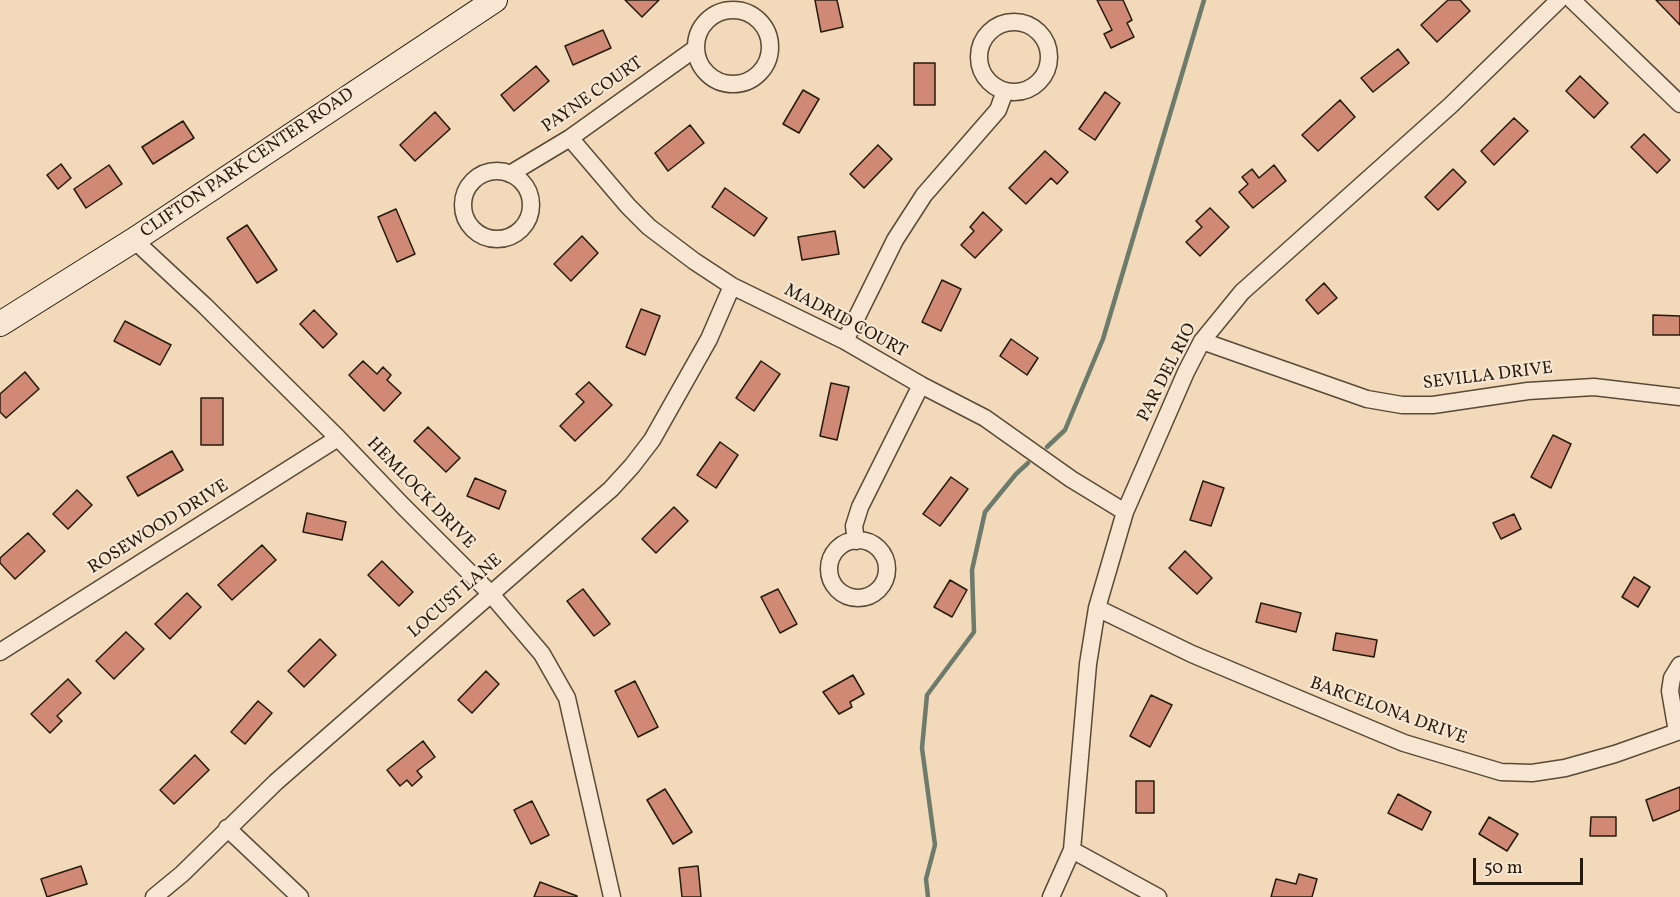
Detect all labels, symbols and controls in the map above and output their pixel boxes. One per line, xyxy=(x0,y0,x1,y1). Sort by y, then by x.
street label: PAYNE COURT xyxy=(538,53,648,139)
street label: CLIFTON PARK CENTER ROAD xyxy=(137,84,359,244)
street label: MADRID COURT xyxy=(780,280,910,364)
street label: PAR DEL RIO xyxy=(1134,320,1202,426)
street label: SEVILLA DRIVE xyxy=(1422,358,1554,396)
street label: HEMLOCK DRIVE xyxy=(361,434,479,554)
street label: ROSEWOOD DRIVE xyxy=(85,476,233,580)
street label: LOCUST LANE xyxy=(405,550,507,644)
street label: BARCELONA DRIVE xyxy=(1306,674,1470,750)
scale bar xyxy=(1476,846,1586,884)
text: 50 m xyxy=(1484,856,1523,881)

